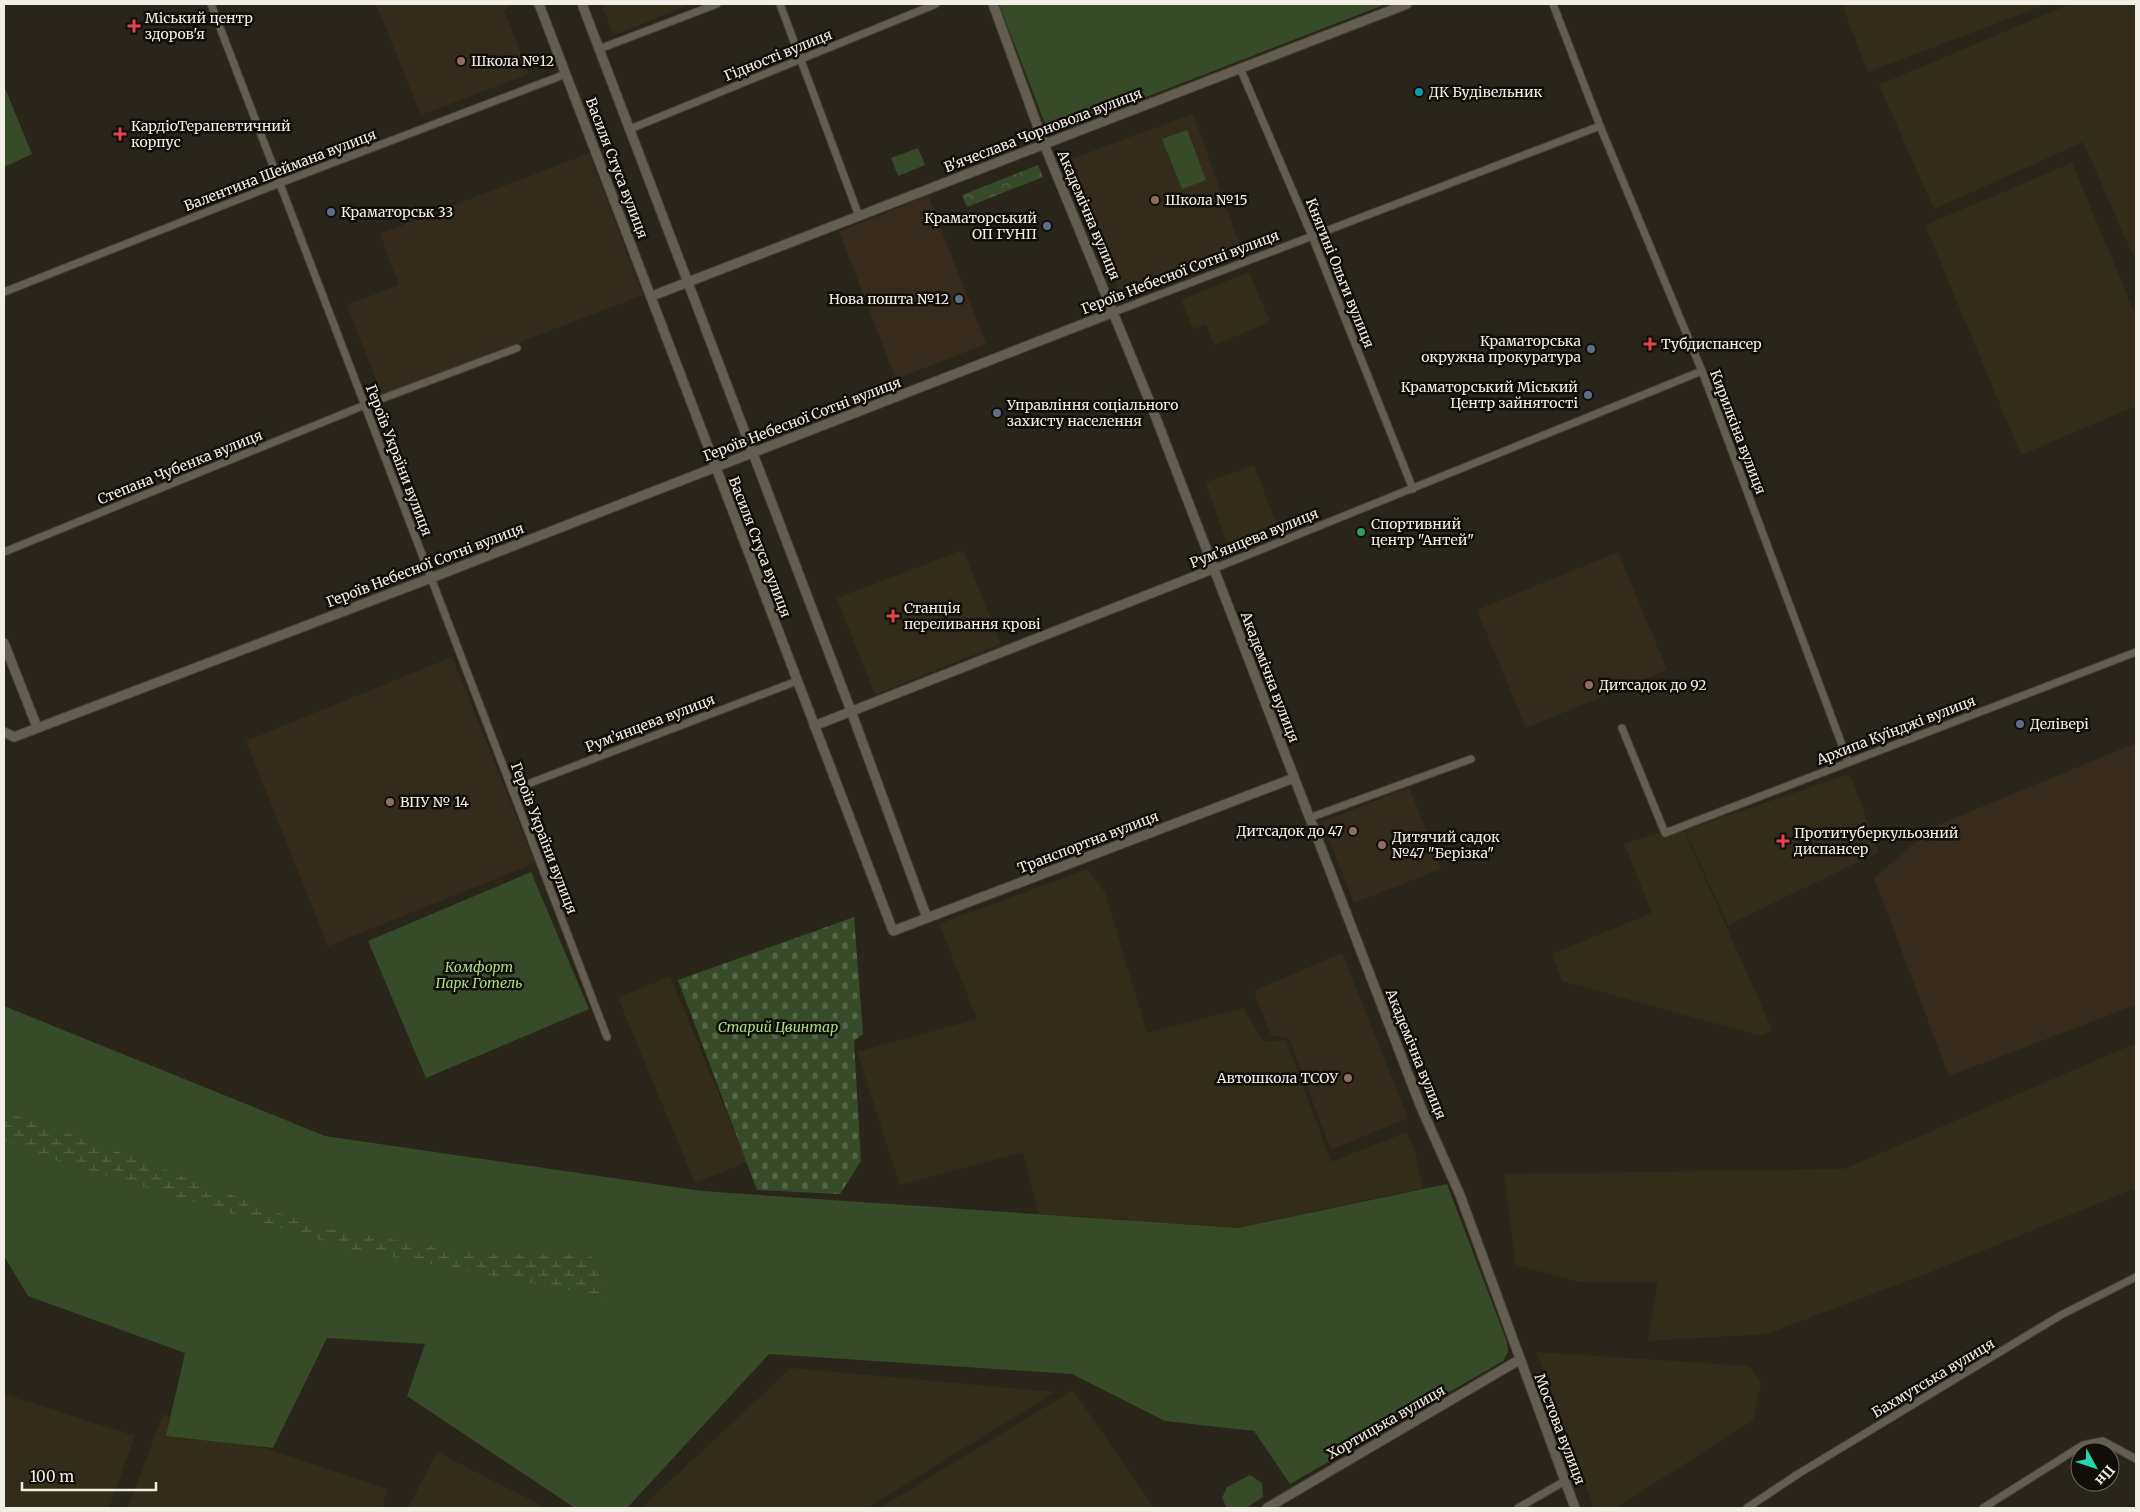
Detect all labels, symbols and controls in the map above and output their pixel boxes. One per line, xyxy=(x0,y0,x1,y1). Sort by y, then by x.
place label: Міський центр здоров'я xyxy=(145,9,253,43)
marker: Міський центр здоров'я xyxy=(127,19,141,33)
street label: Гідності вулиця xyxy=(721,25,835,85)
place label: Школа №12 xyxy=(471,52,554,70)
marker: Школа №12 xyxy=(455,55,467,67)
place label: ДК Будівельник xyxy=(1429,83,1543,101)
street label: В'ячеслава Чорновола вулиця xyxy=(941,84,1145,176)
marker: ДК Будівельник xyxy=(1413,86,1425,98)
street label: Василя Стуса вулиця xyxy=(582,95,652,241)
place label: КардіоТерапевтичний корпус xyxy=(131,117,291,151)
street label: Валентина Шеймана вулиця xyxy=(181,125,379,215)
marker: КардіоТерапевтичний корпус xyxy=(113,127,127,141)
street label: Академічна вулиця xyxy=(1053,147,1124,282)
place label: Школа №15 xyxy=(1165,191,1248,209)
marker: Школа №15 xyxy=(1149,194,1161,206)
street label: Княгині Ольги вулиця xyxy=(1302,196,1378,350)
place label: Краматорськ 33 xyxy=(341,203,453,221)
marker: Краматорськ 33 xyxy=(325,206,337,218)
place label: Краматорський ОП ГУНП xyxy=(924,209,1037,243)
marker: Краматорський ОП ГУНП xyxy=(1041,220,1053,232)
street label: Героїв Небесної Сотні вулиця xyxy=(1078,226,1282,318)
place label: Нова пошта №12 xyxy=(829,290,949,308)
marker: Нова пошта №12 xyxy=(953,293,965,305)
place label: Краматорська окружна прокуратура xyxy=(1421,332,1581,366)
place label: Тубдиспансер xyxy=(1661,335,1762,353)
marker: Тубдиспансер xyxy=(1643,337,1657,351)
marker: Краматорська окружна прокуратура xyxy=(1585,343,1597,355)
street label: Кирилкіна вулиця xyxy=(1706,367,1770,497)
street label: Героїв Небесної Сотні вулиця xyxy=(700,373,904,465)
place label: Краматорський Міський Центр зайнятості xyxy=(1401,378,1578,412)
street label: Героїв України вулиця xyxy=(362,382,436,538)
marker: Краматорський Міський Центр зайнятості xyxy=(1582,389,1594,401)
place label: Управління соціального захисту населення xyxy=(1006,396,1178,430)
marker: Управління соціального захисту населення xyxy=(991,407,1003,419)
street label: Степана Чубенка вулиця xyxy=(95,426,265,508)
street label: Василя Стуса вулиця xyxy=(725,474,795,620)
street label: Рум’янцева вулиця xyxy=(1187,504,1321,572)
place label: Спортивний центр "Антей" xyxy=(1371,515,1474,549)
street label: Героїв Небесної Сотні вулиця xyxy=(323,519,527,611)
marker: Спортивний центр "Антей" xyxy=(1355,526,1367,538)
place label: Станція переливання крові xyxy=(904,599,1041,633)
street label: Академічна вулиця xyxy=(1236,608,1303,745)
marker: Станція переливання крові xyxy=(886,609,900,623)
place label: Дитсадок до 92 xyxy=(1599,676,1707,694)
marker: Дитсадок до 92 xyxy=(1583,679,1595,691)
street label: Рум’янцева вулиця xyxy=(583,690,717,756)
street label: Архипа Куїнджі вулиця xyxy=(1813,691,1978,769)
place label: Делівері xyxy=(2030,715,2089,733)
marker: Делівері xyxy=(2014,718,2026,730)
street label: Героїв України вулиця xyxy=(507,760,581,916)
place label: ВПУ № 14 xyxy=(400,793,469,811)
marker: ВПУ № 14 xyxy=(384,796,396,808)
street label: Транспортна вулиця xyxy=(1015,807,1161,877)
place label: Дитсадок до 47 xyxy=(1237,822,1343,840)
place label: Протитуберкульозний диспансер xyxy=(1793,824,1959,858)
marker: Дитсадок до 47 xyxy=(1347,825,1359,837)
place label: Дитячий садок №47 "Берізка" xyxy=(1392,828,1500,862)
marker: Протитуберкульозний диспансер xyxy=(1776,834,1790,848)
marker: Дитячий садок №47 "Берізка" xyxy=(1376,839,1388,851)
park label: Комфорт Парк Готель xyxy=(436,958,522,992)
street label: Академічна вулиця xyxy=(1381,985,1450,1122)
park label: Старий Цвинтар xyxy=(718,1018,838,1036)
place label: Автошкола ТСОУ xyxy=(1216,1069,1339,1087)
marker: Автошкола ТСОУ xyxy=(1342,1072,1354,1084)
street label: Бахмутська вулиця xyxy=(1868,1334,1998,1422)
street label: Мостова вулиця xyxy=(1531,1371,1589,1487)
street label: Хортицька вулиця xyxy=(1324,1381,1448,1463)
north arrow xyxy=(2070,1442,2120,1492)
scale bar xyxy=(22,1460,156,1492)
text: Пн xyxy=(2091,1462,2119,1489)
text: 100 m xyxy=(30,1467,74,1486)

